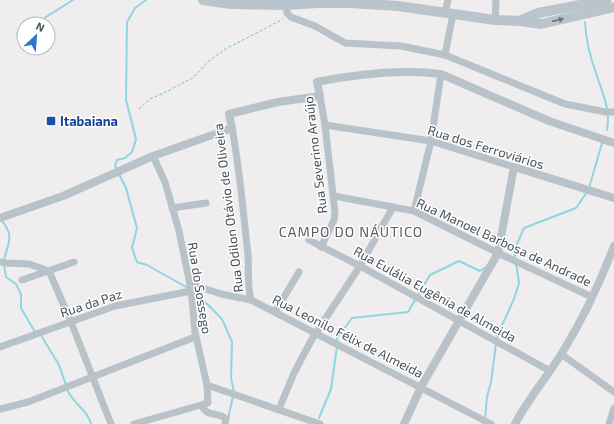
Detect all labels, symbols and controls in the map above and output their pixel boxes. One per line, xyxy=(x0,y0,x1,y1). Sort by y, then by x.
north arrow xyxy=(16,16,56,56)
one-way arrow xyxy=(552,16,564,22)
text: N xyxy=(34,19,47,34)
street label: Rua Severino Araújo xyxy=(300,95,330,215)
place label: Itabaiana xyxy=(60,113,118,129)
marker: Itabaiana xyxy=(45,115,57,127)
street label: Rua dos Ferroviários xyxy=(426,122,546,172)
street label: Rua Odilon Otávio de Oliveira xyxy=(210,123,246,293)
street label: Rua Manoel Barbosa de Andrade xyxy=(414,194,594,290)
district label: CAMPO DO NÁUTICO xyxy=(279,223,423,240)
street label: Rua do Sossego xyxy=(185,241,215,335)
street label: Rua Eulália Eugênia de Almeida xyxy=(351,243,519,345)
street label: Rua da Paz xyxy=(58,285,124,321)
street label: Rua Leonilo Félix de Almeida xyxy=(270,291,426,381)

